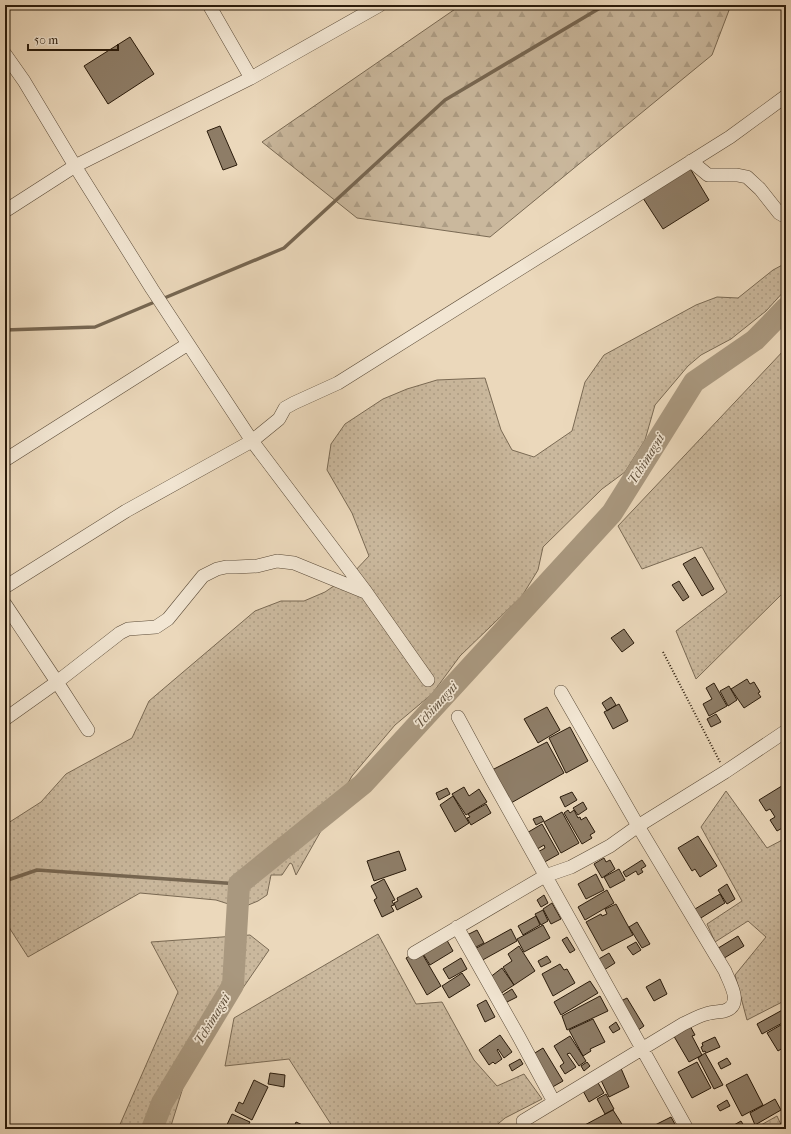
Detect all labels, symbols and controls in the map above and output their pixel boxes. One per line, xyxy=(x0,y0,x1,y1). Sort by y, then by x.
scale bar xyxy=(28,26,118,52)
text: 50 m xyxy=(34,33,58,47)
water label: Tchimagni xyxy=(625,430,668,487)
water label: Tchimagni xyxy=(412,678,461,731)
water label: Tchimagni xyxy=(191,990,234,1047)

